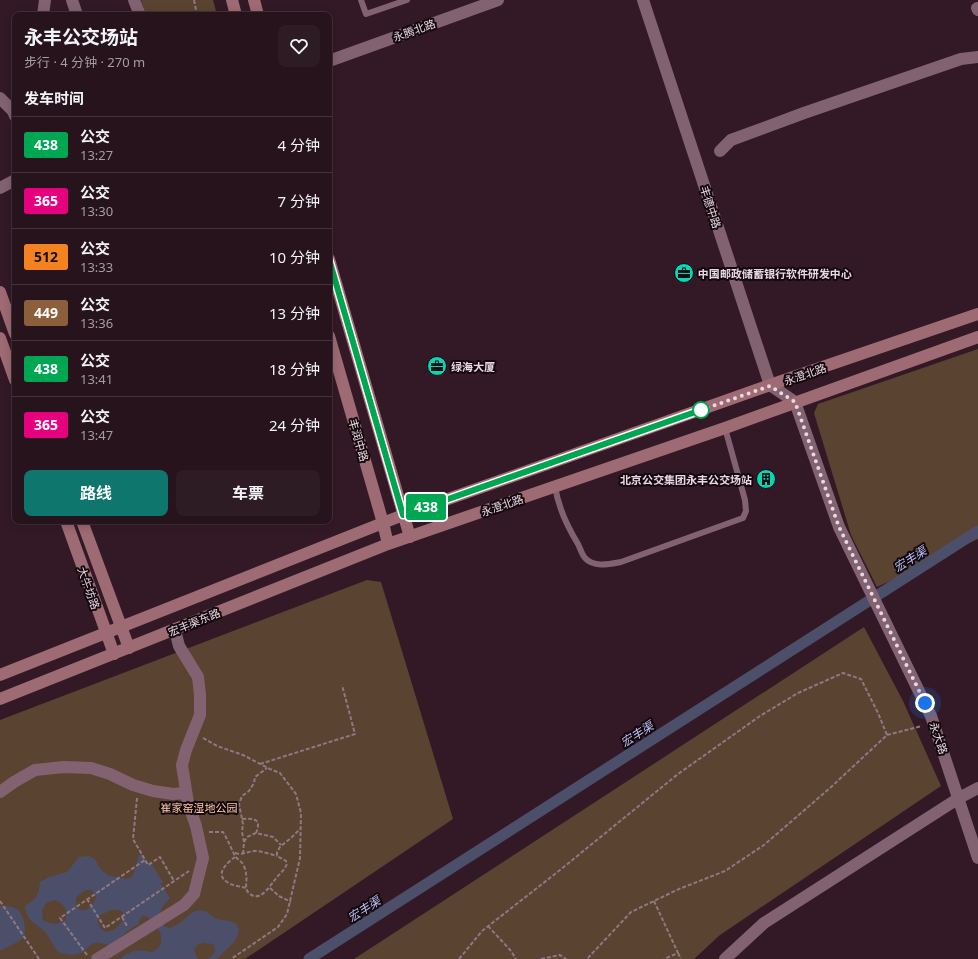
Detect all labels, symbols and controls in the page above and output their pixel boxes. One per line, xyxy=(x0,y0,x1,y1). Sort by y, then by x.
street label: 永腾北路 xyxy=(391,15,437,45)
text: 永丰公交场站 xyxy=(24,24,138,50)
button: heart xyxy=(278,25,320,67)
text: 步行 · 4 分钟 · 270 m xyxy=(24,53,145,71)
text: 发车时间 xyxy=(24,88,84,108)
text: 公交 xyxy=(80,126,110,146)
text: 438 xyxy=(34,135,58,154)
text: 4 分钟 xyxy=(278,135,320,155)
text: 13:27 xyxy=(80,146,113,164)
text: 公交 xyxy=(80,182,110,202)
street label: 丰德中路 xyxy=(697,184,725,230)
text: 365 xyxy=(34,191,58,210)
text: 7 分钟 xyxy=(278,191,320,211)
text: 13:30 xyxy=(80,202,113,220)
text: 公交 xyxy=(80,238,110,258)
text: 512 xyxy=(34,247,58,266)
text: 10 分钟 xyxy=(269,247,320,267)
text: 13:33 xyxy=(80,258,113,276)
office icon: 中国邮政储蓄银行软件研发中心 xyxy=(673,262,695,284)
place label: 中国邮政储蓄银行软件研发中心 xyxy=(698,266,852,281)
text: 公交 xyxy=(80,294,110,314)
text: 449 xyxy=(34,303,58,322)
text: 13 分钟 xyxy=(269,303,320,323)
text: 13:36 xyxy=(80,314,113,332)
text: 公交 xyxy=(80,350,110,370)
office icon: 绿海大厦 xyxy=(426,355,448,377)
text: 438 xyxy=(34,359,58,378)
text: 18 分钟 xyxy=(269,359,320,379)
place label: 绿海大厦 xyxy=(451,359,495,374)
street label: 永澄北路 xyxy=(782,360,828,388)
text: 13:41 xyxy=(80,370,113,388)
unlabelled marker xyxy=(692,401,710,419)
text: 公交 xyxy=(80,406,110,426)
text: 365 xyxy=(34,415,58,434)
text: 24 分钟 xyxy=(269,415,320,435)
street label: 丰润中路 xyxy=(346,417,372,463)
text: 13:47 xyxy=(80,426,113,444)
building icon: 北京公交集团永丰公交场站 xyxy=(755,468,777,490)
button: 路线 xyxy=(24,470,168,516)
button: 车票 xyxy=(176,470,320,516)
place label: 北京公交集团永丰公交场站 xyxy=(620,472,752,487)
street label: 永澄北路 xyxy=(479,491,525,519)
line badge: 438 xyxy=(403,494,449,520)
text: 438 xyxy=(414,497,438,516)
water label: 宏丰渠 xyxy=(890,541,931,576)
street label: 大牛坊路 xyxy=(74,565,104,611)
street label: 宏丰渠东路 xyxy=(166,605,222,639)
your location xyxy=(915,693,935,713)
water label: 宏丰渠 xyxy=(617,716,658,751)
street label: 永大路 xyxy=(927,720,951,756)
park label: 崔家窑湿地公园 xyxy=(161,800,238,815)
water label: 宏丰渠 xyxy=(344,891,385,926)

